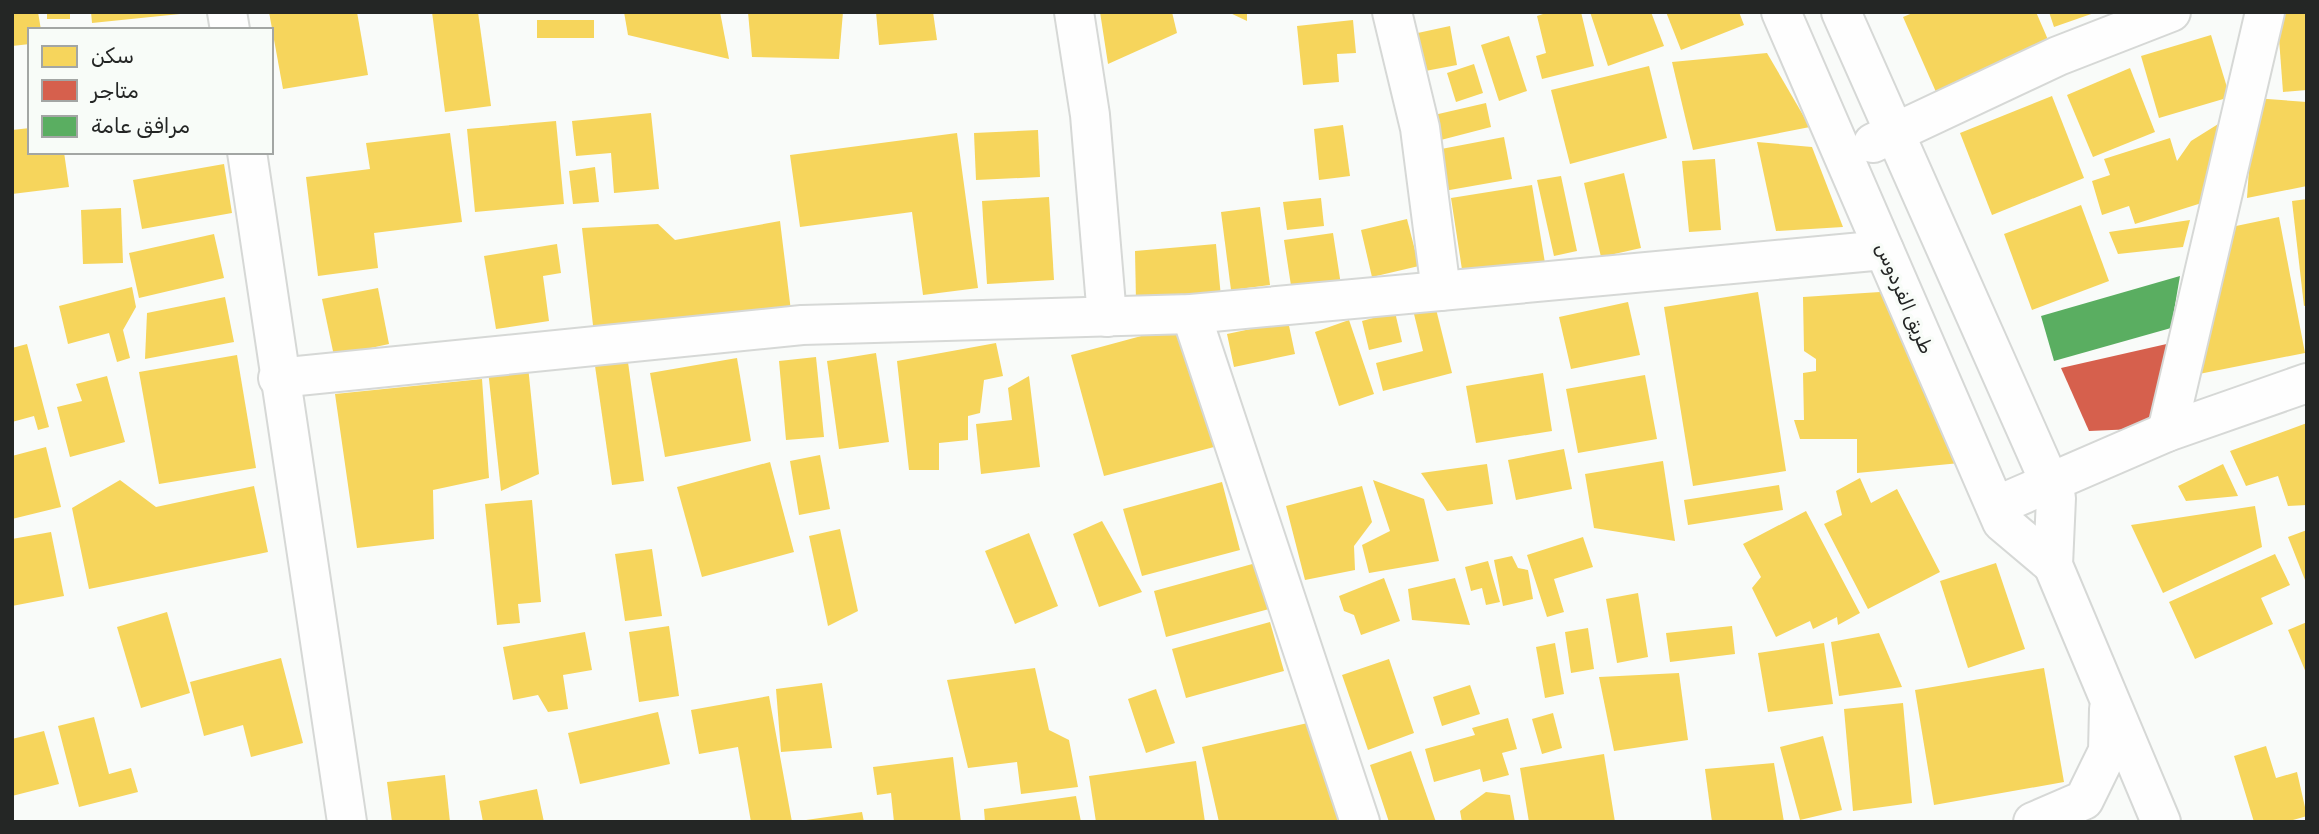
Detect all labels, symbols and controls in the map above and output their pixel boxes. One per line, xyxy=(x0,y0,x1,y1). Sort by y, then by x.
legend xyxy=(28,28,273,154)
text: سكن xyxy=(91,43,134,68)
text: متاجر xyxy=(89,78,139,103)
text: مرافق عامة xyxy=(91,113,190,138)
street label: طريق الفردوس xyxy=(1871,239,1938,357)

